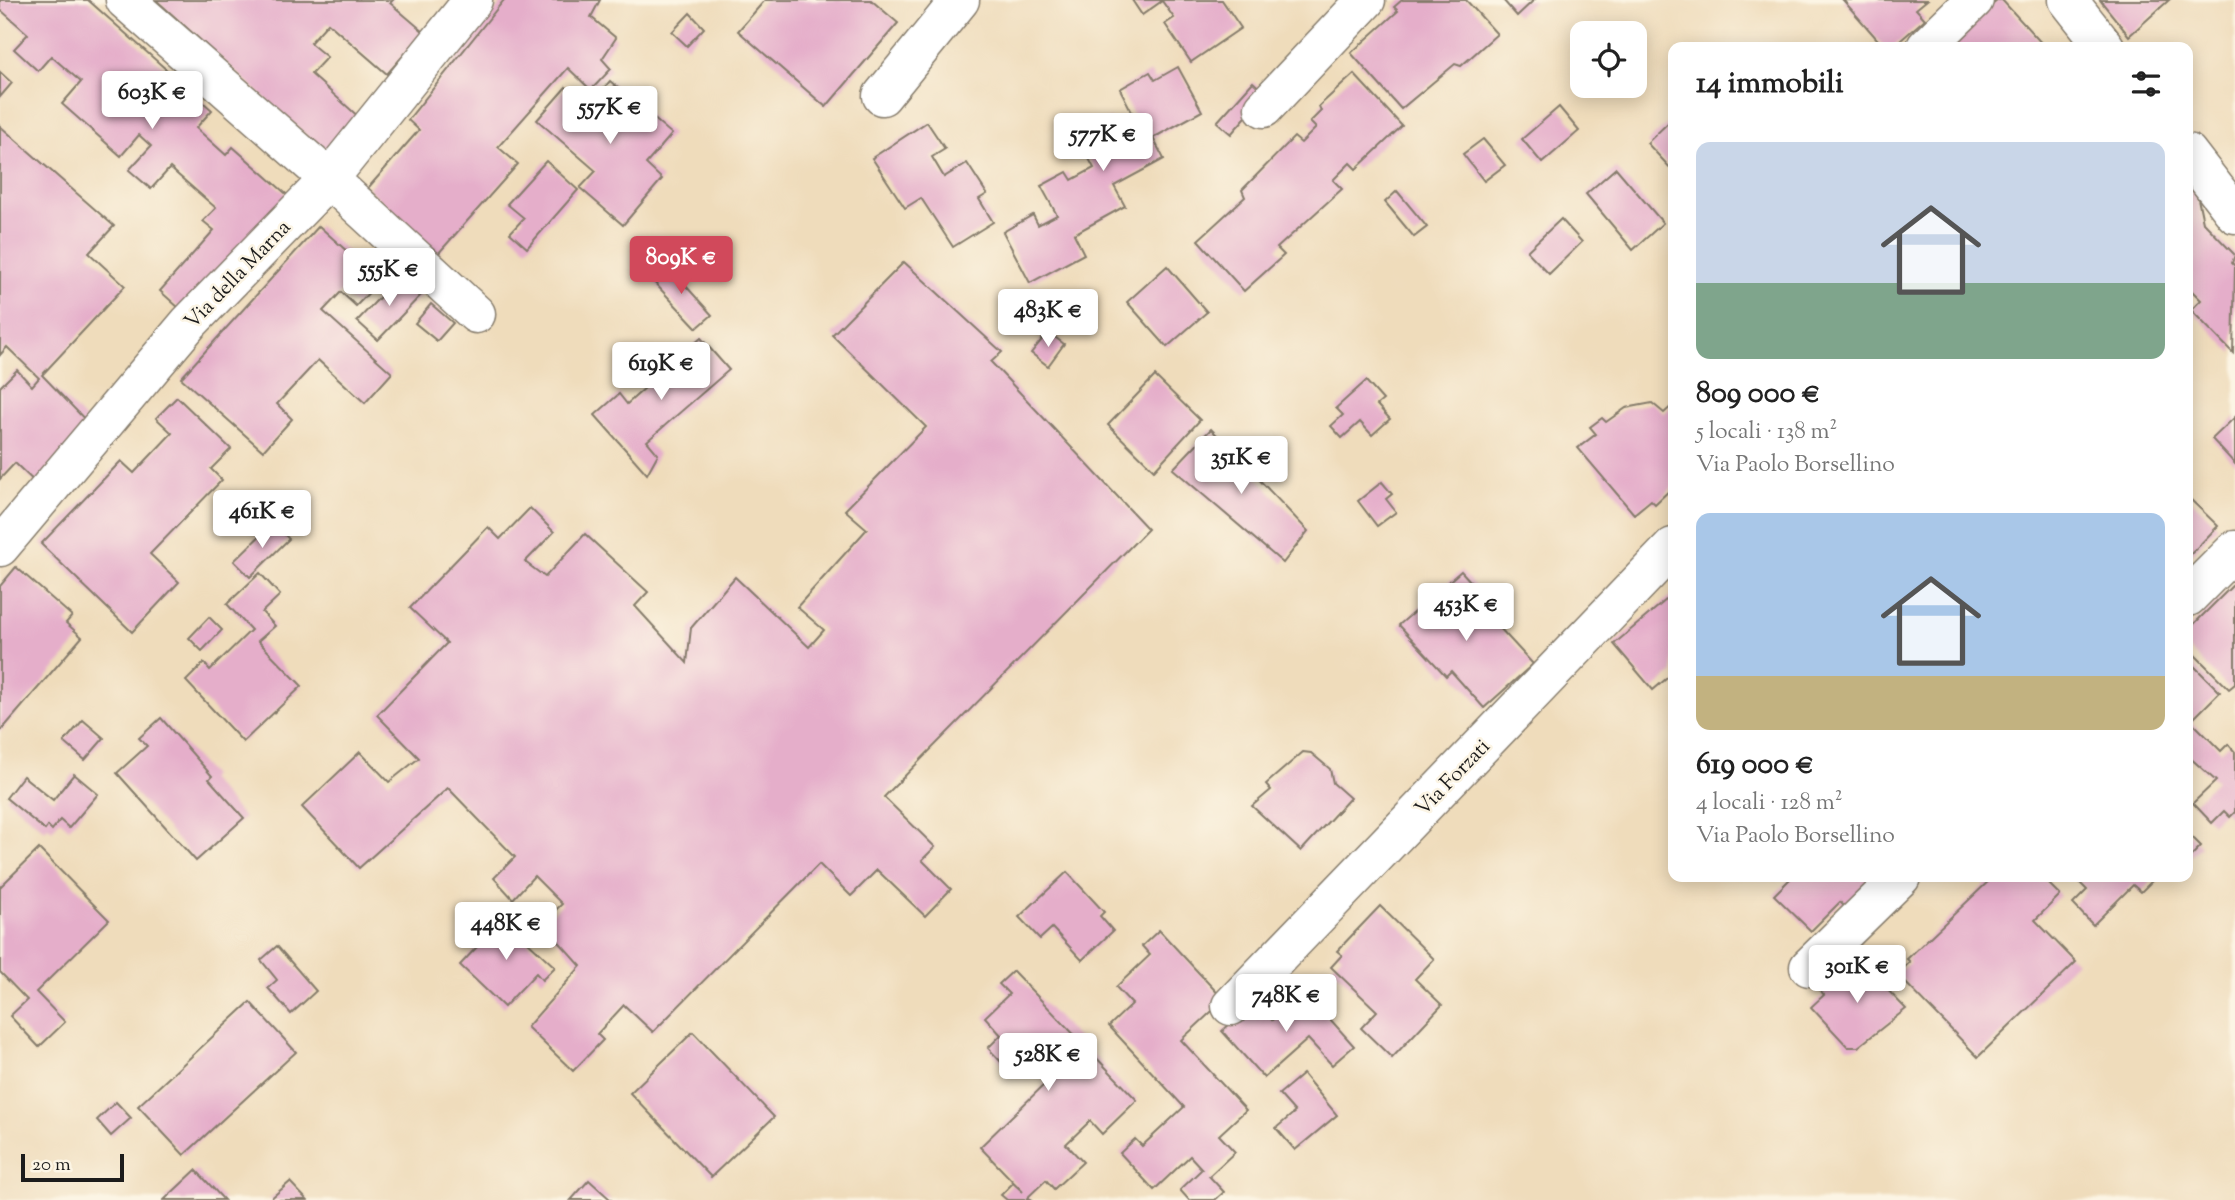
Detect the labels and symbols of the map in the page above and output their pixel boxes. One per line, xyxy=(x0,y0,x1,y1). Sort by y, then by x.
pin: 603K € xyxy=(95,72,209,131)
pin: 557K € xyxy=(553,86,667,146)
pin: 577K € xyxy=(1046,114,1160,173)
street label: Via della Marna xyxy=(178,214,299,337)
pin: 809K € xyxy=(624,236,738,296)
pin: 555K € xyxy=(332,248,446,308)
pin: 483K € xyxy=(991,290,1105,349)
pin: 619K € xyxy=(604,342,718,402)
pin: 351K € xyxy=(1184,436,1298,496)
pin: 461K € xyxy=(205,490,319,550)
pin: 453K € xyxy=(1409,584,1523,643)
street label: Via Forzati xyxy=(1409,733,1498,824)
pin: 448K € xyxy=(449,902,563,962)
pin: 301K € xyxy=(1800,946,1914,1005)
pin: 748K € xyxy=(1229,974,1343,1034)
pin: 528K € xyxy=(991,1034,1105,1093)
scale bar xyxy=(21,1151,124,1183)

